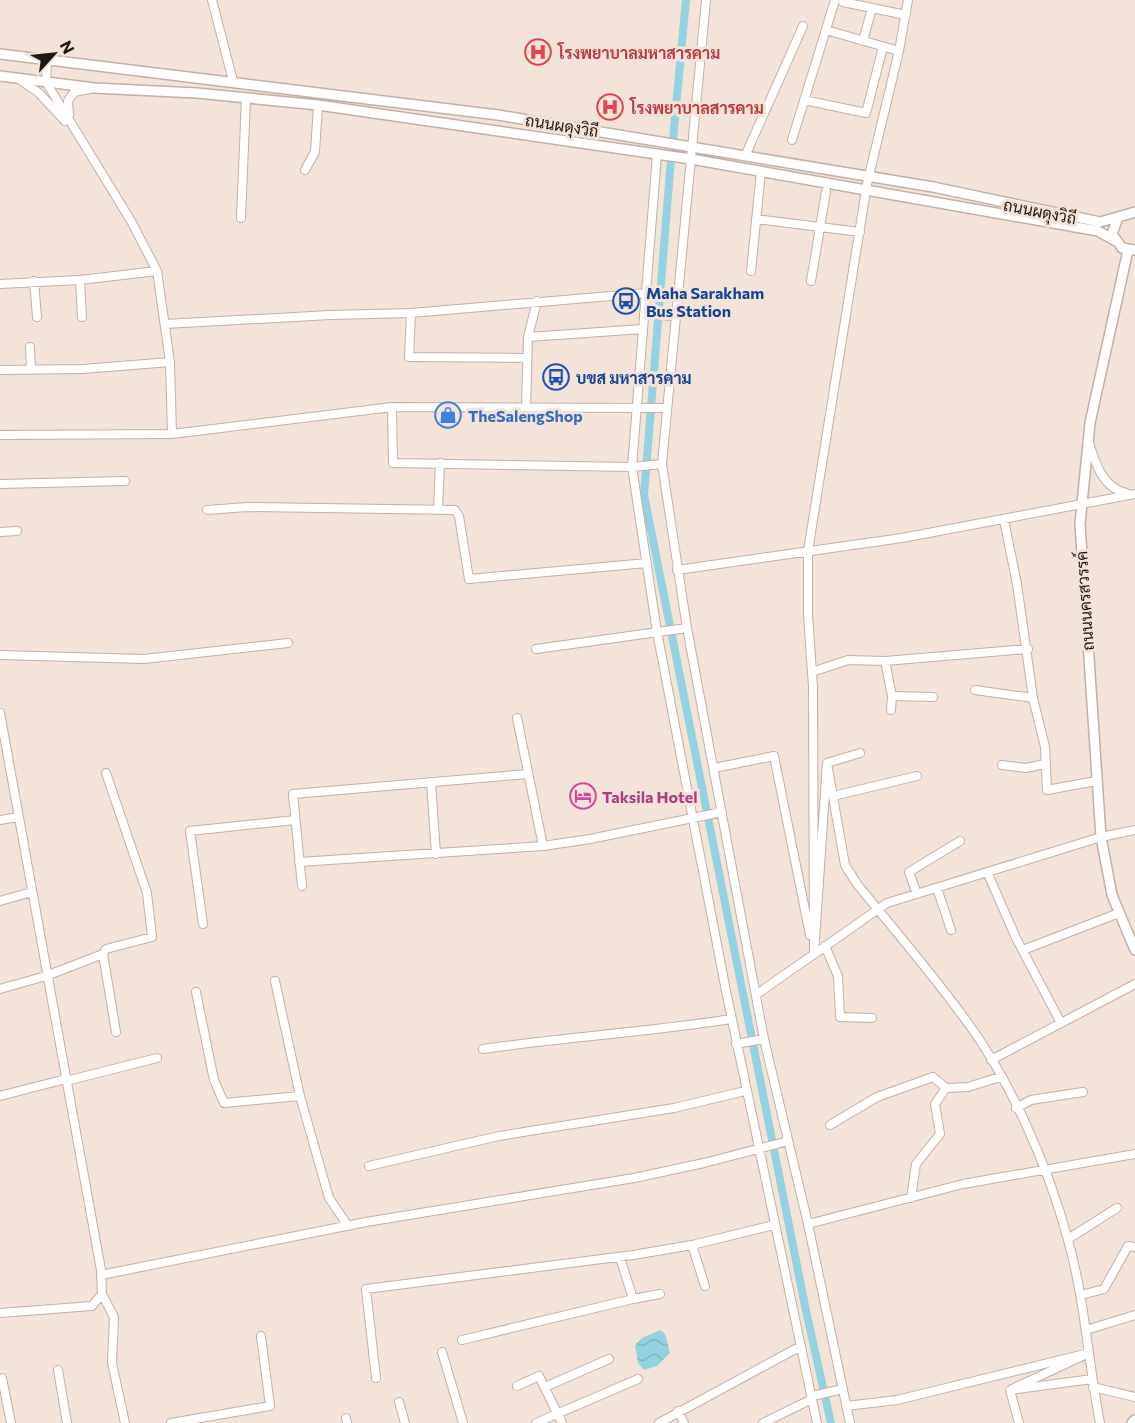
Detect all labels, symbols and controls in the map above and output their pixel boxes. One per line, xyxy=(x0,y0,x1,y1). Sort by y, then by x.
north arrow xyxy=(24,24,84,84)
text: N xyxy=(57,37,79,57)
hospital icon: โรงพยาบาลมหาสารคาม xyxy=(523,37,553,67)
place label: โรงพยาบาลมหาสารคาม xyxy=(557,42,720,62)
hospital icon: โรงพยาบาลสารคาม xyxy=(595,92,625,122)
place label: โรงพยาบาลสารคาม xyxy=(629,97,764,117)
street label: ถนนผดุงวิถี xyxy=(524,109,600,143)
street label: ถนนผดุงวิถี xyxy=(1001,194,1078,230)
place label: Maha Sarakham Bus Station xyxy=(646,283,764,320)
bus stop icon: Maha Sarakham Bus Station xyxy=(611,286,641,316)
bus stop icon: บขส มหาสารคาม xyxy=(541,362,571,392)
place label: บขส มหาสารคาม xyxy=(576,368,692,387)
shop icon: TheSalengShop xyxy=(433,400,463,430)
place label: TheSalengShop xyxy=(468,406,583,425)
street label: ถนนนครสวรรค์ xyxy=(1069,551,1097,652)
hotel icon: Taksila Hotel xyxy=(568,781,598,811)
place label: Taksila Hotel xyxy=(602,787,698,806)

